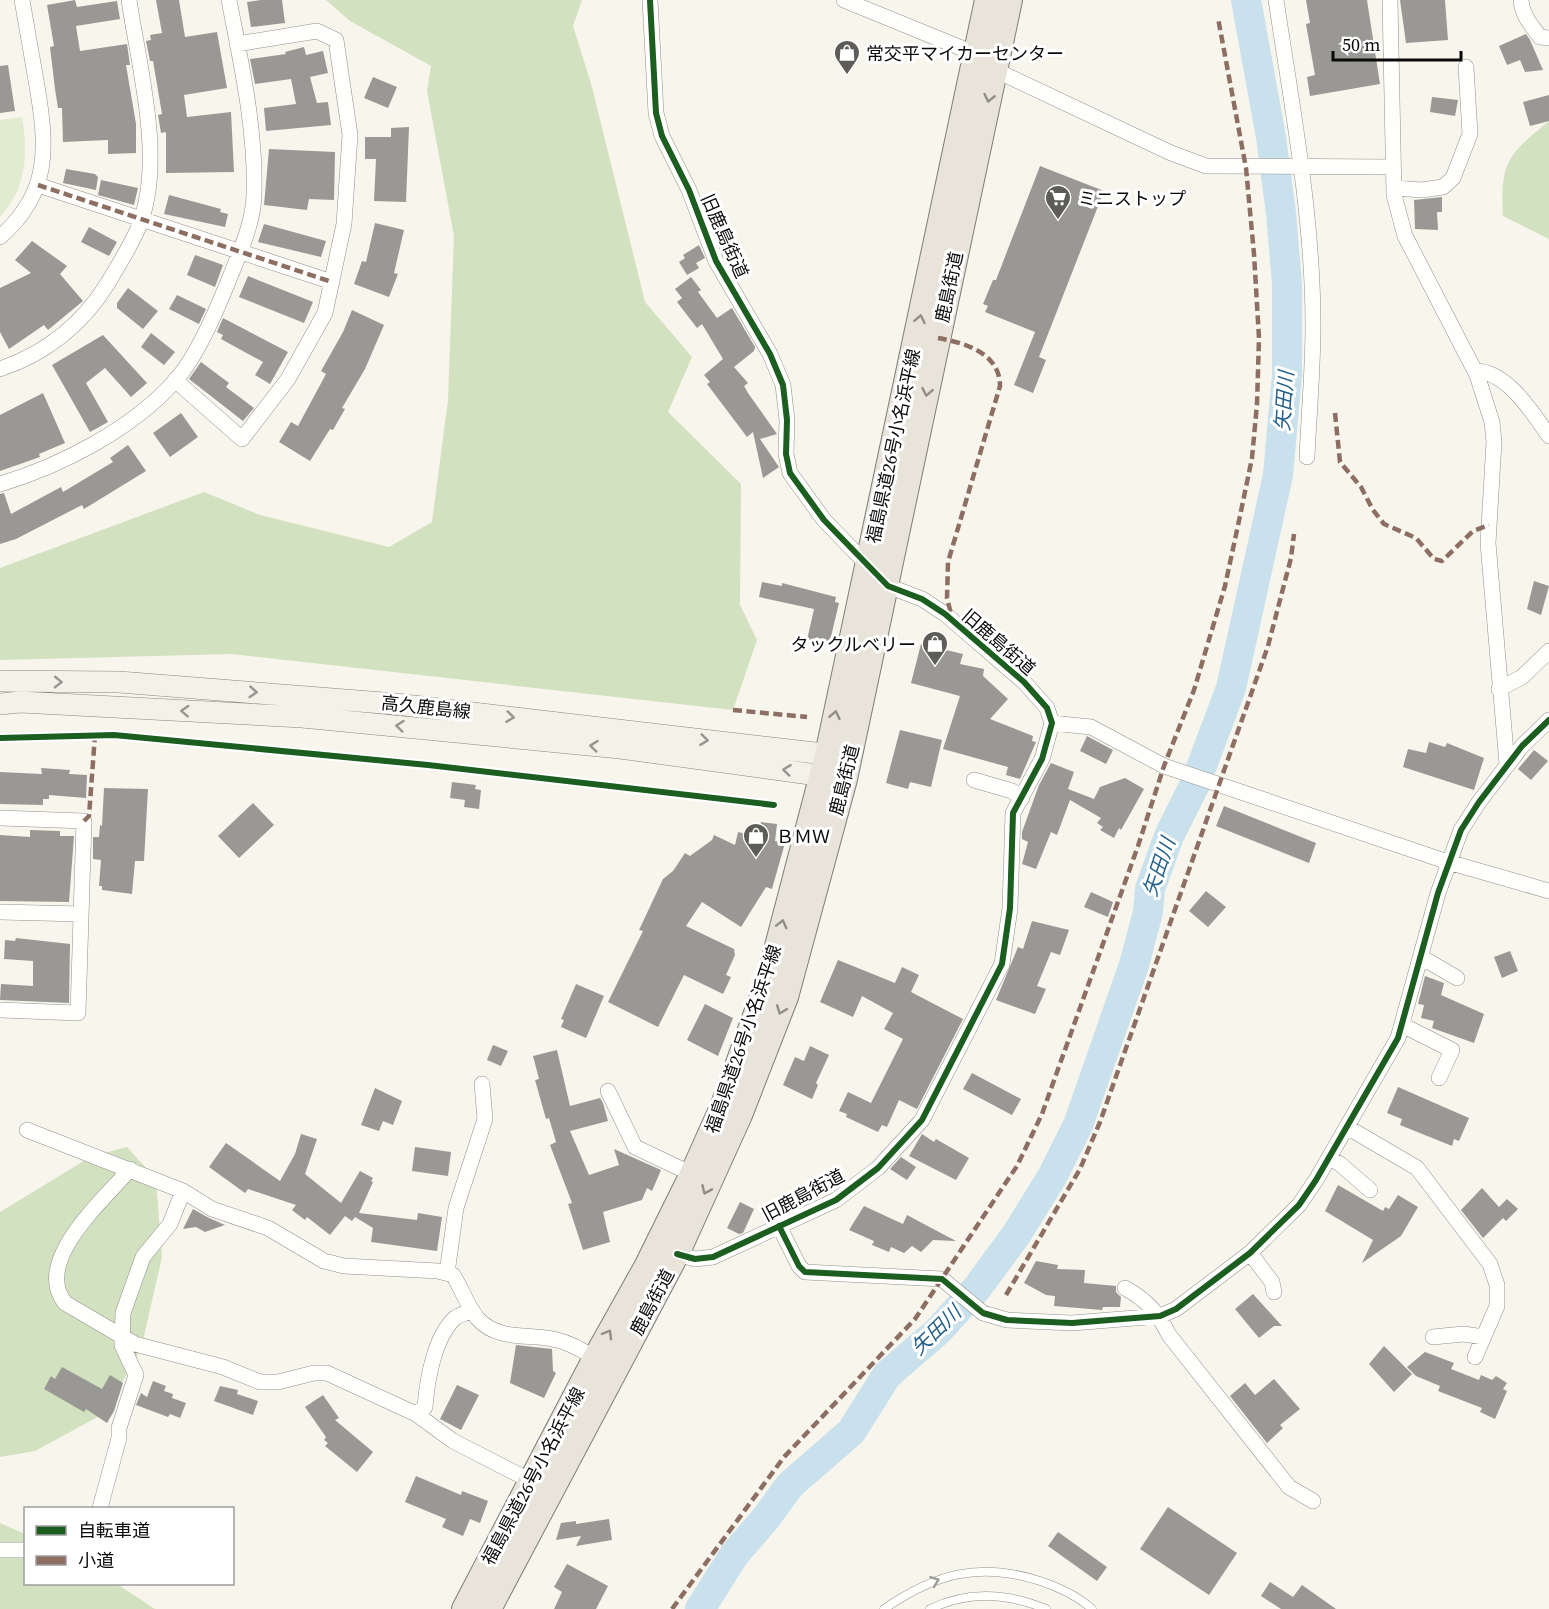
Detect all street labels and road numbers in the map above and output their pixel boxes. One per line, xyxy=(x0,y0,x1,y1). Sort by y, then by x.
street label: 旧鹿島街道 xyxy=(695,190,755,282)
street label: 鹿島街道 xyxy=(929,249,969,325)
street label: 福島県道26号小名浜平線 xyxy=(860,347,926,545)
street label: 旧鹿島街道 xyxy=(957,603,1041,681)
street label: 高久鹿島線 xyxy=(380,690,472,724)
street label: 鹿島街道 xyxy=(823,742,865,818)
street label: 福島県道26号小名浜平線 xyxy=(699,941,787,1137)
street label: 旧鹿島街道 xyxy=(757,1163,849,1227)
street label: 鹿島街道 xyxy=(624,1264,680,1340)
street label: 福島県道26号小名浜平線 xyxy=(475,1383,591,1569)

